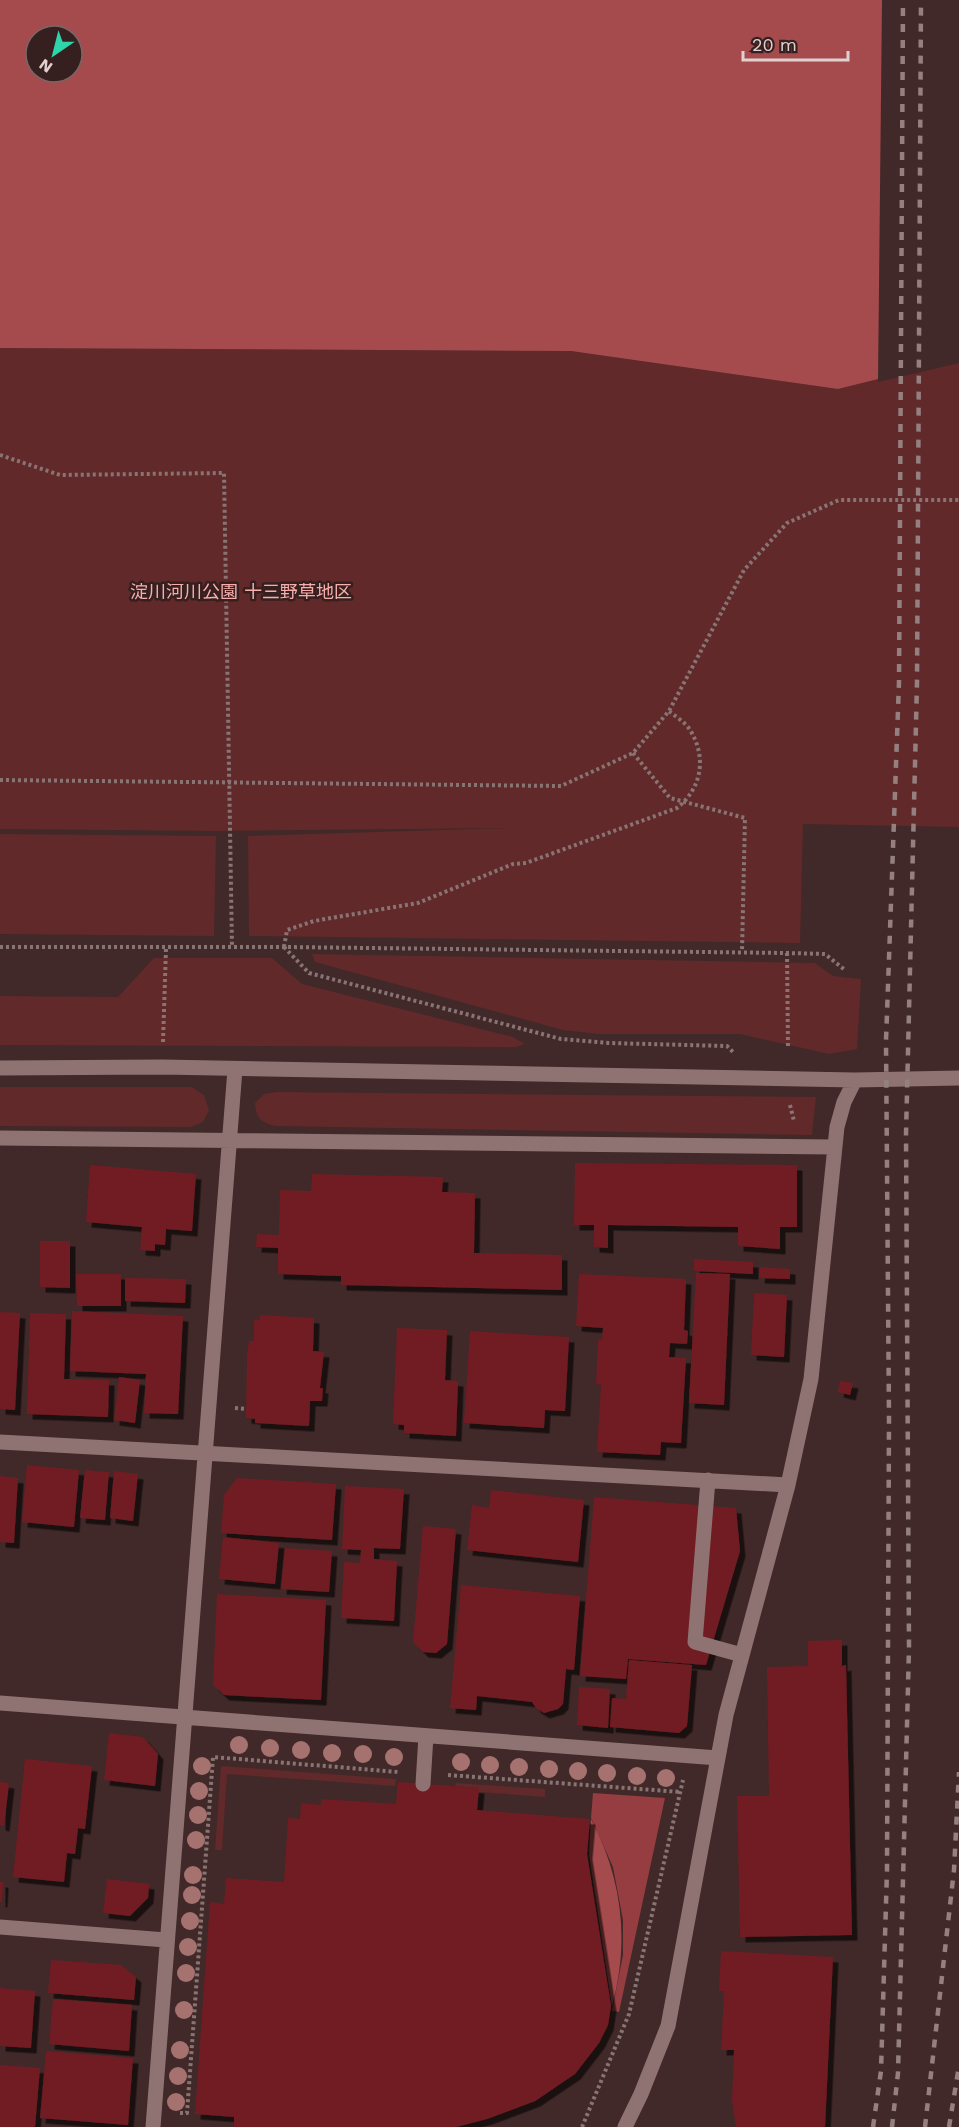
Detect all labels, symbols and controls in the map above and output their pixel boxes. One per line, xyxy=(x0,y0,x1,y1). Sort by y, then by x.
north arrow xyxy=(24,24,84,84)
scale bar xyxy=(743,24,848,62)
text: 20 m xyxy=(752,34,797,55)
text: N xyxy=(35,55,56,77)
park label: 淀川河川公園 十三野草地区 xyxy=(130,581,352,602)

